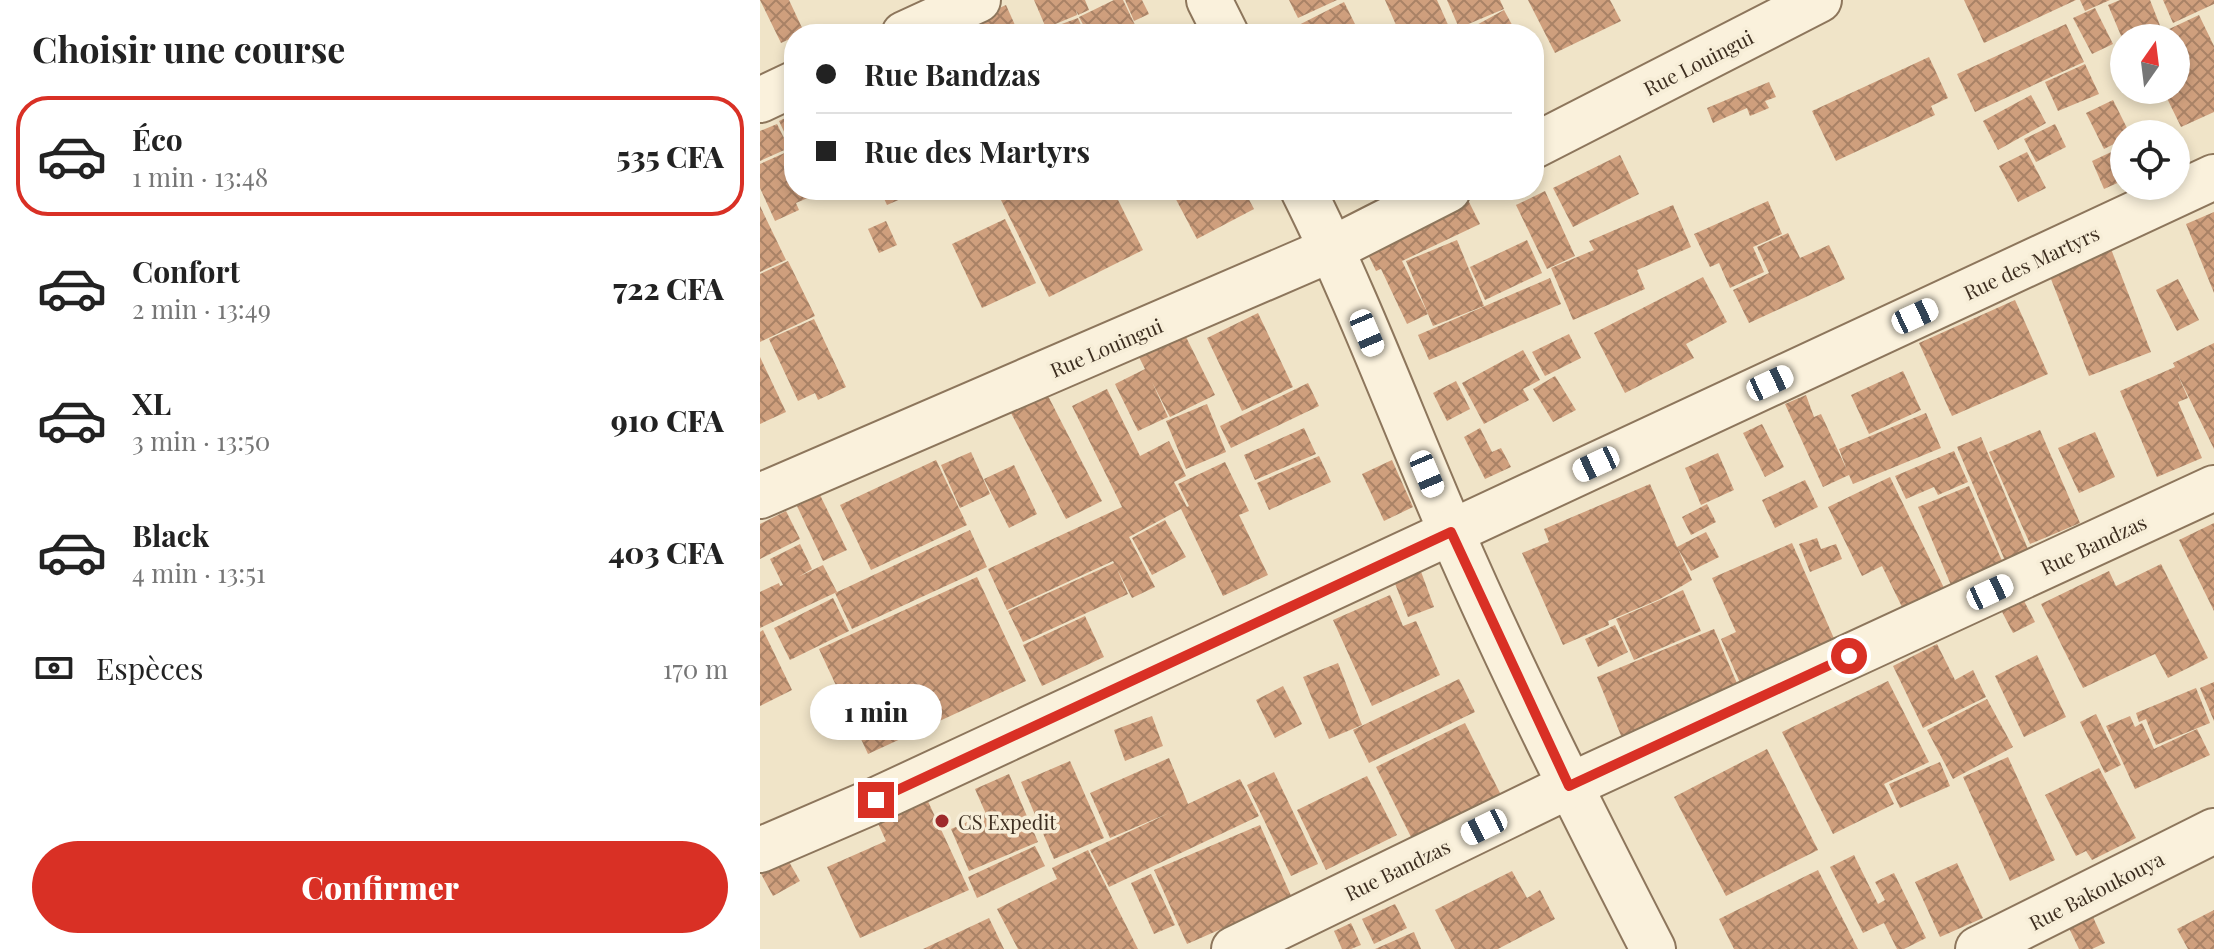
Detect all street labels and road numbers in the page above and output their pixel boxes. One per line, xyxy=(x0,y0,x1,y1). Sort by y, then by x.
street label: Rue Louingui xyxy=(1639,23,1758,101)
street label: Rue des Martyrs xyxy=(1959,219,2103,305)
street label: Rue Louingui xyxy=(1046,311,1166,383)
street label: Rue Bandzas xyxy=(2036,508,2150,580)
street label: Rue Bandzas xyxy=(1340,832,1454,906)
street label: Rue Bakoukouya xyxy=(2024,844,2168,936)

